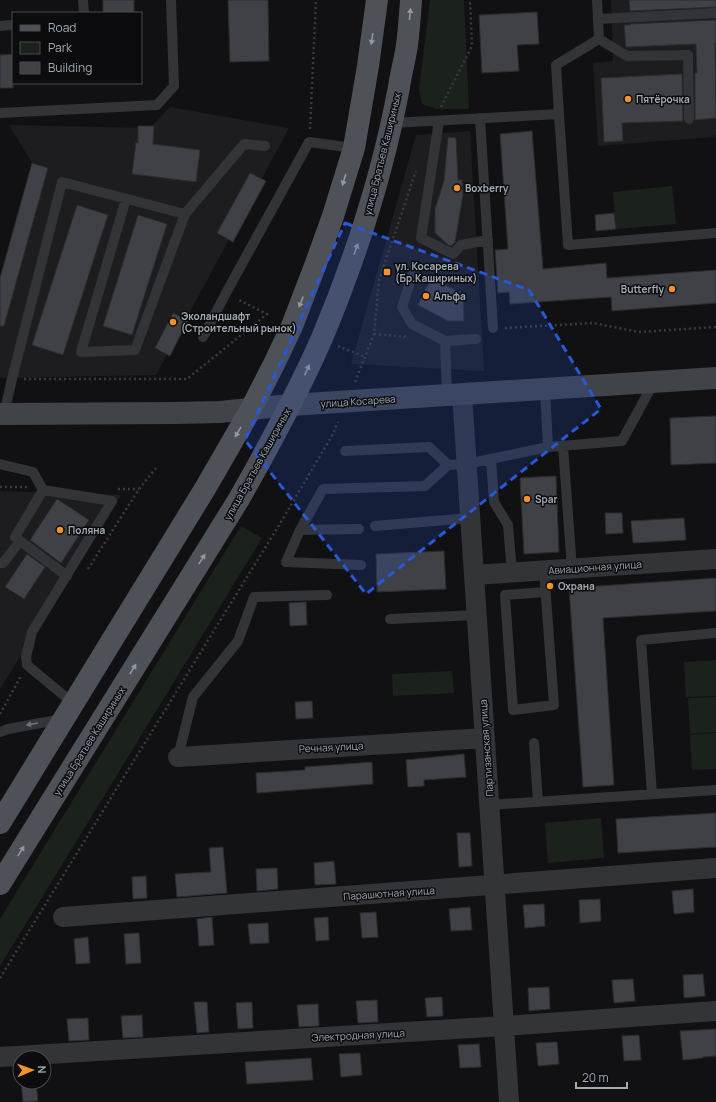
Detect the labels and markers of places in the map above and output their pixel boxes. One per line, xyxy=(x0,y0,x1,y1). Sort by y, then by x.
place label: Пятёрочка xyxy=(636,92,690,106)
marker: Пятёрочка xyxy=(623,94,633,104)
place label: Boxberry xyxy=(465,181,509,195)
marker: Boxberry xyxy=(452,183,462,193)
place label: ул. Косарева (Бр.Кашириных) xyxy=(395,259,477,285)
marker: ул. Косарева (Бр.Кашириных) xyxy=(382,267,392,277)
place label: Butterfly xyxy=(621,282,664,296)
marker: Butterfly xyxy=(667,284,677,294)
place label: Альфа xyxy=(434,289,466,303)
marker: Альфа xyxy=(421,291,431,301)
place label: Эколандшафт (Строительный рынок) xyxy=(181,309,297,335)
marker: Эколандшафт (Строительный рынок) xyxy=(168,317,178,327)
place label: Spar xyxy=(535,492,558,506)
marker: Spar xyxy=(522,494,532,504)
place label: Поляна xyxy=(68,523,106,537)
marker: Поляна xyxy=(55,525,65,535)
place label: Охрана xyxy=(558,579,595,593)
marker: Охрана xyxy=(545,581,555,591)

